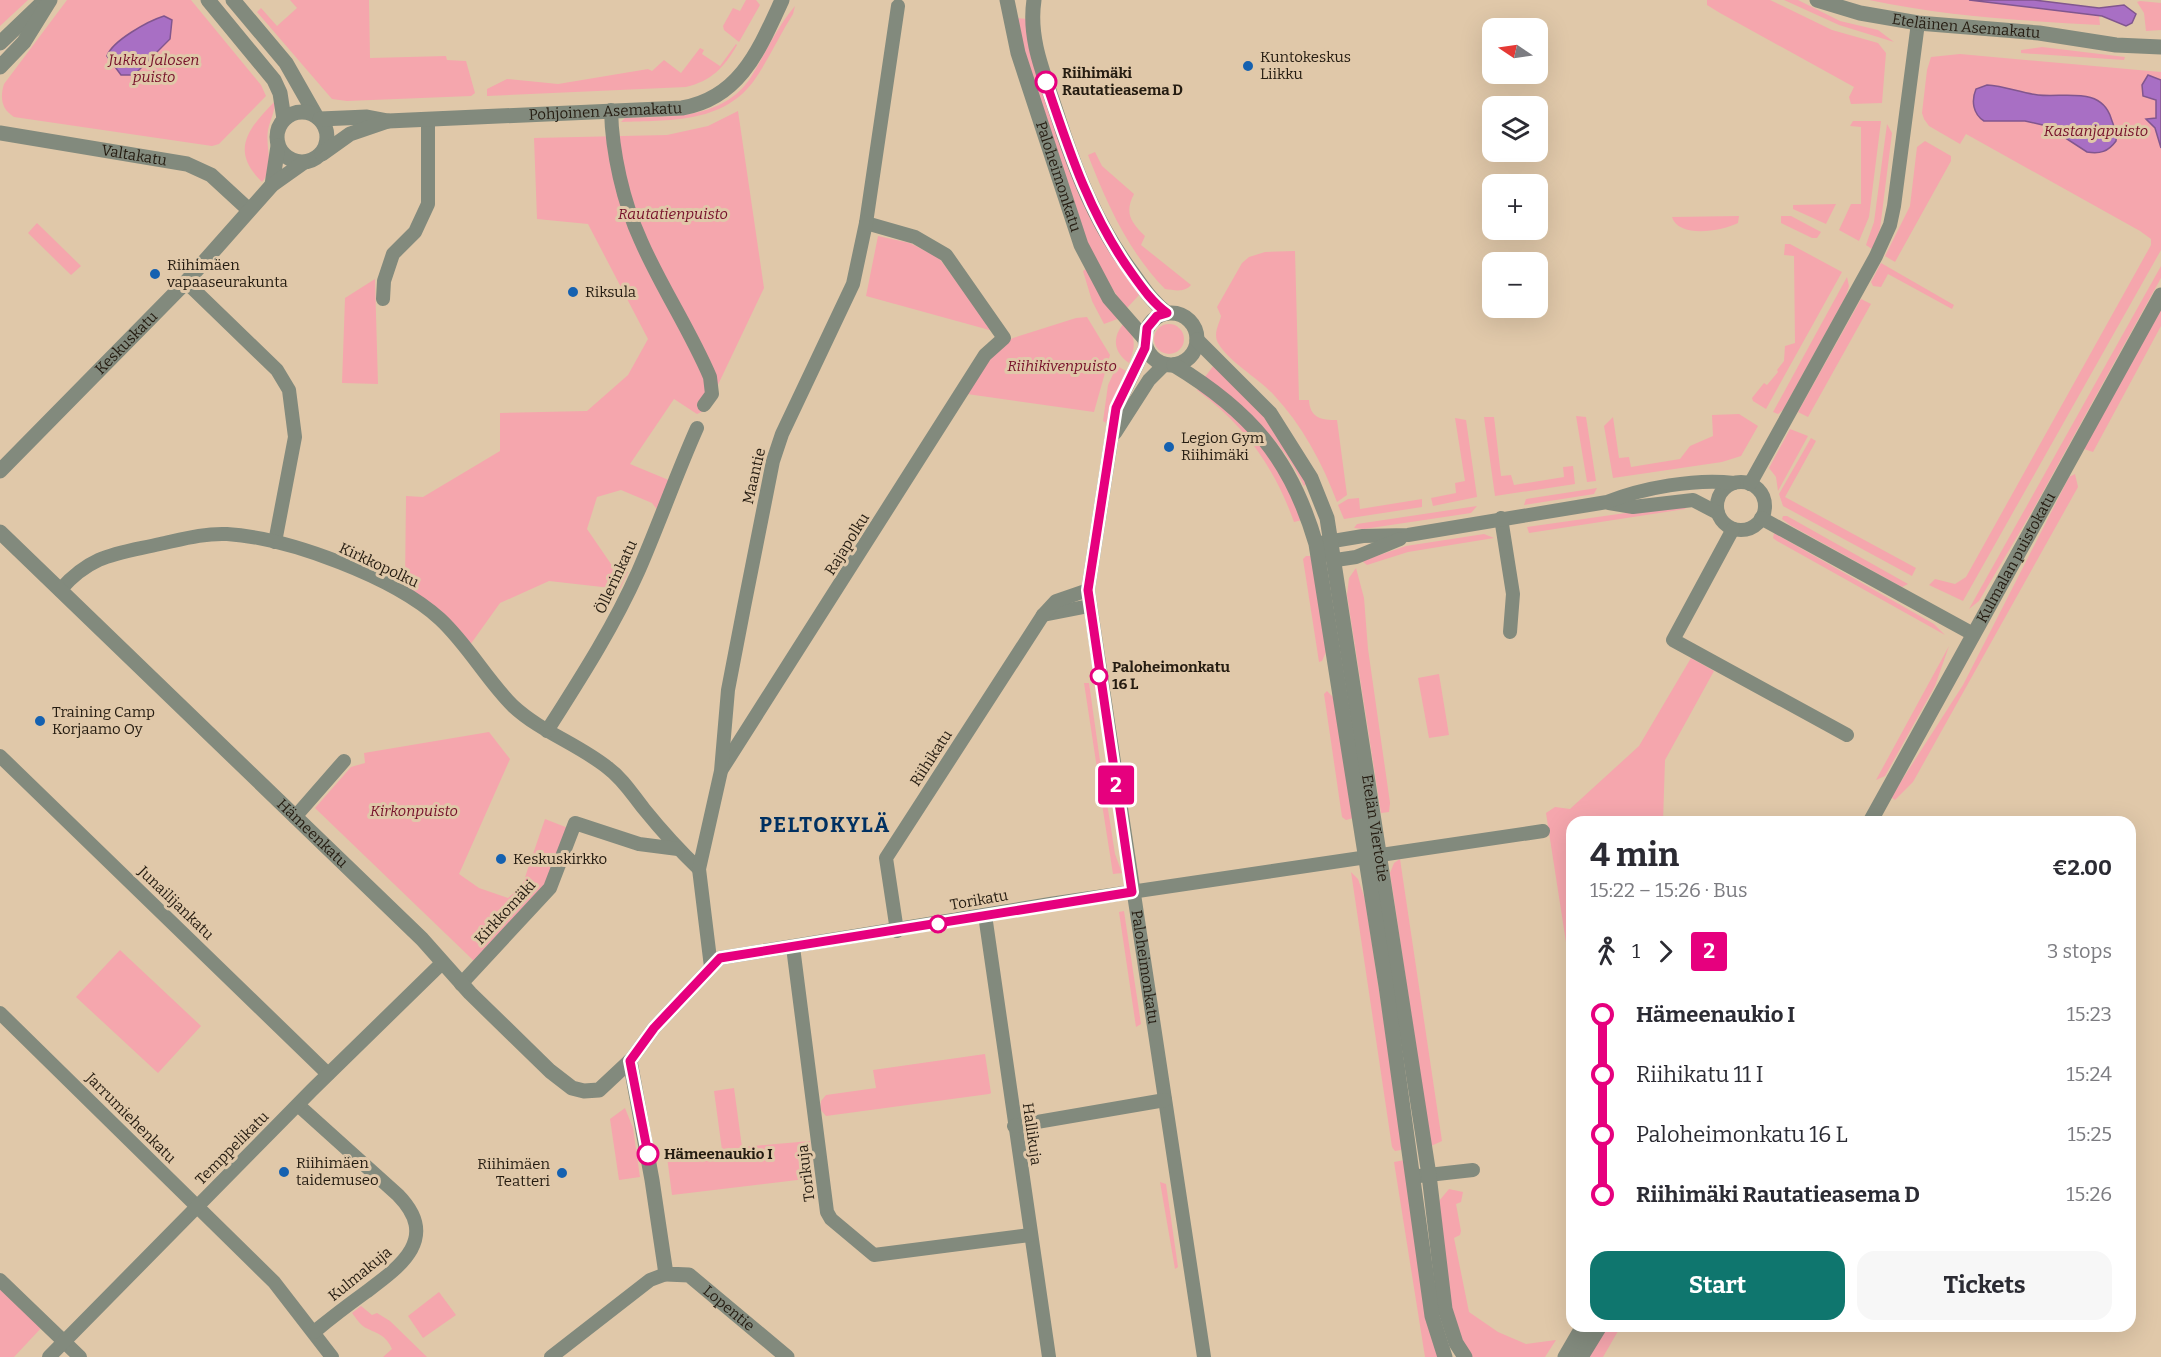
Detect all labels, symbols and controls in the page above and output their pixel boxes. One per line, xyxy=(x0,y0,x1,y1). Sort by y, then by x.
street label: Eteläinen Asemakatu xyxy=(1891,10,2041,42)
north arrow xyxy=(1482,18,1548,84)
map controls xyxy=(1482,18,1548,318)
place label: Kuntokeskus Liikku xyxy=(1260,48,1351,83)
park label: Jukka Jalosen puisto xyxy=(107,51,199,86)
marker: Kuntokeskus Liikku xyxy=(1241,59,1255,73)
place label: Riihimäki Rautatieasema D xyxy=(1062,64,1183,99)
marker: Riihimäki Rautatieasema D xyxy=(1035,71,1057,93)
button: layers xyxy=(1482,96,1548,162)
street label: Pohjoinen Asemakatu xyxy=(528,99,682,124)
street label: Paloheimonkatu xyxy=(1032,119,1085,234)
park label: Kastanjapuisto xyxy=(2044,122,2148,140)
street label: Valtakatu xyxy=(100,141,168,170)
button: + xyxy=(1482,174,1548,240)
park label: Rautatienpuisto xyxy=(618,205,728,223)
button: − xyxy=(1482,252,1548,318)
place label: Riihimäen vapaaseurakunta xyxy=(166,256,288,291)
marker: Riihimäen vapaaseurakunta xyxy=(148,267,162,281)
place label: Riksula xyxy=(585,283,636,301)
marker: Riksula xyxy=(566,285,580,299)
street label: Keskuskatu xyxy=(91,307,161,378)
park label: Riihikivenpuisto xyxy=(1007,357,1117,375)
place label: Legion Gym Riihimäki xyxy=(1181,429,1265,464)
marker: Legion Gym Riihimäki xyxy=(1162,440,1176,454)
street label: Maantie xyxy=(739,446,769,506)
street label: Kulmalan puistokatu xyxy=(1973,489,2059,626)
street label: Rajapolku xyxy=(821,510,873,578)
street label: Öllerinkatu xyxy=(591,537,641,617)
street label: Kirkkopolku xyxy=(336,539,422,591)
place label: Paloheimonkatu 16 L xyxy=(1112,658,1231,693)
marker: Paloheimonkatu 16 L xyxy=(1090,667,1108,685)
place label: Training Camp Korjaamo Oy xyxy=(52,703,155,738)
marker: Training Camp Korjaamo Oy xyxy=(33,714,47,728)
street label: Riihikatu xyxy=(906,726,956,790)
line badge: 2 xyxy=(1096,766,1136,804)
text: 2 xyxy=(1110,772,1122,798)
street label: Etelän Viertotie xyxy=(1358,773,1392,883)
street label: Hämeenkatu xyxy=(273,795,351,871)
park label: Kirkonpuisto xyxy=(370,802,458,820)
district label: PELTOKYLÄ xyxy=(759,812,891,838)
text: 4 min xyxy=(1590,835,1679,875)
place label: Keskuskirkko xyxy=(513,850,607,868)
marker: Keskuskirkko xyxy=(494,852,508,866)
text: €2.00 xyxy=(2052,854,2112,881)
street label: Junailijankatu xyxy=(134,862,217,943)
street label: Kirkkomäki xyxy=(471,876,540,948)
text: 15:22 – 15:26 · Bus xyxy=(1590,878,1748,902)
street label: Torikatu xyxy=(949,886,1009,914)
street label: Paloheimonkatu xyxy=(1127,909,1163,1025)
unlabelled marker xyxy=(929,915,947,933)
icon: walk xyxy=(1590,935,1623,968)
icon: forward xyxy=(1649,935,1682,968)
text: 2 xyxy=(1703,938,1715,964)
text: 1 xyxy=(1632,939,1640,963)
text: 3 stops xyxy=(2047,939,2112,963)
text: Hämeenaukio I xyxy=(1636,1001,1795,1028)
text: 15:23 xyxy=(2067,1002,2112,1026)
text: Riihikatu 11 I xyxy=(1636,1061,1763,1088)
text: 15:24 xyxy=(2066,1062,2112,1086)
street label: Jarrumiehenkatu xyxy=(81,1068,180,1167)
street label: Hallikuja xyxy=(1019,1102,1045,1166)
street label: Temppelikatu xyxy=(192,1108,272,1188)
text: Paloheimonkatu 16 L xyxy=(1636,1121,1848,1148)
text: 15:25 xyxy=(2067,1122,2112,1146)
marker: Hämeenaukio I xyxy=(637,1143,659,1165)
street label: Torikuja xyxy=(794,1143,818,1203)
place label: Hämeenaukio I xyxy=(664,1145,773,1163)
place label: Riihimäen taidemuseo xyxy=(296,1154,379,1189)
place label: Riihimäen Teatteri xyxy=(477,1155,551,1190)
marker: Riihimäen taidemuseo xyxy=(277,1165,291,1179)
marker: Riihimäen Teatteri xyxy=(555,1166,569,1180)
text: Riihimäki Rautatieasema D xyxy=(1636,1181,1920,1208)
text: 15:26 xyxy=(2066,1182,2112,1206)
street label: Kulmakuja xyxy=(325,1243,395,1305)
button: Start xyxy=(1590,1251,1845,1320)
button: Tickets xyxy=(1857,1251,2112,1320)
street label: Lopentie xyxy=(699,1282,758,1335)

